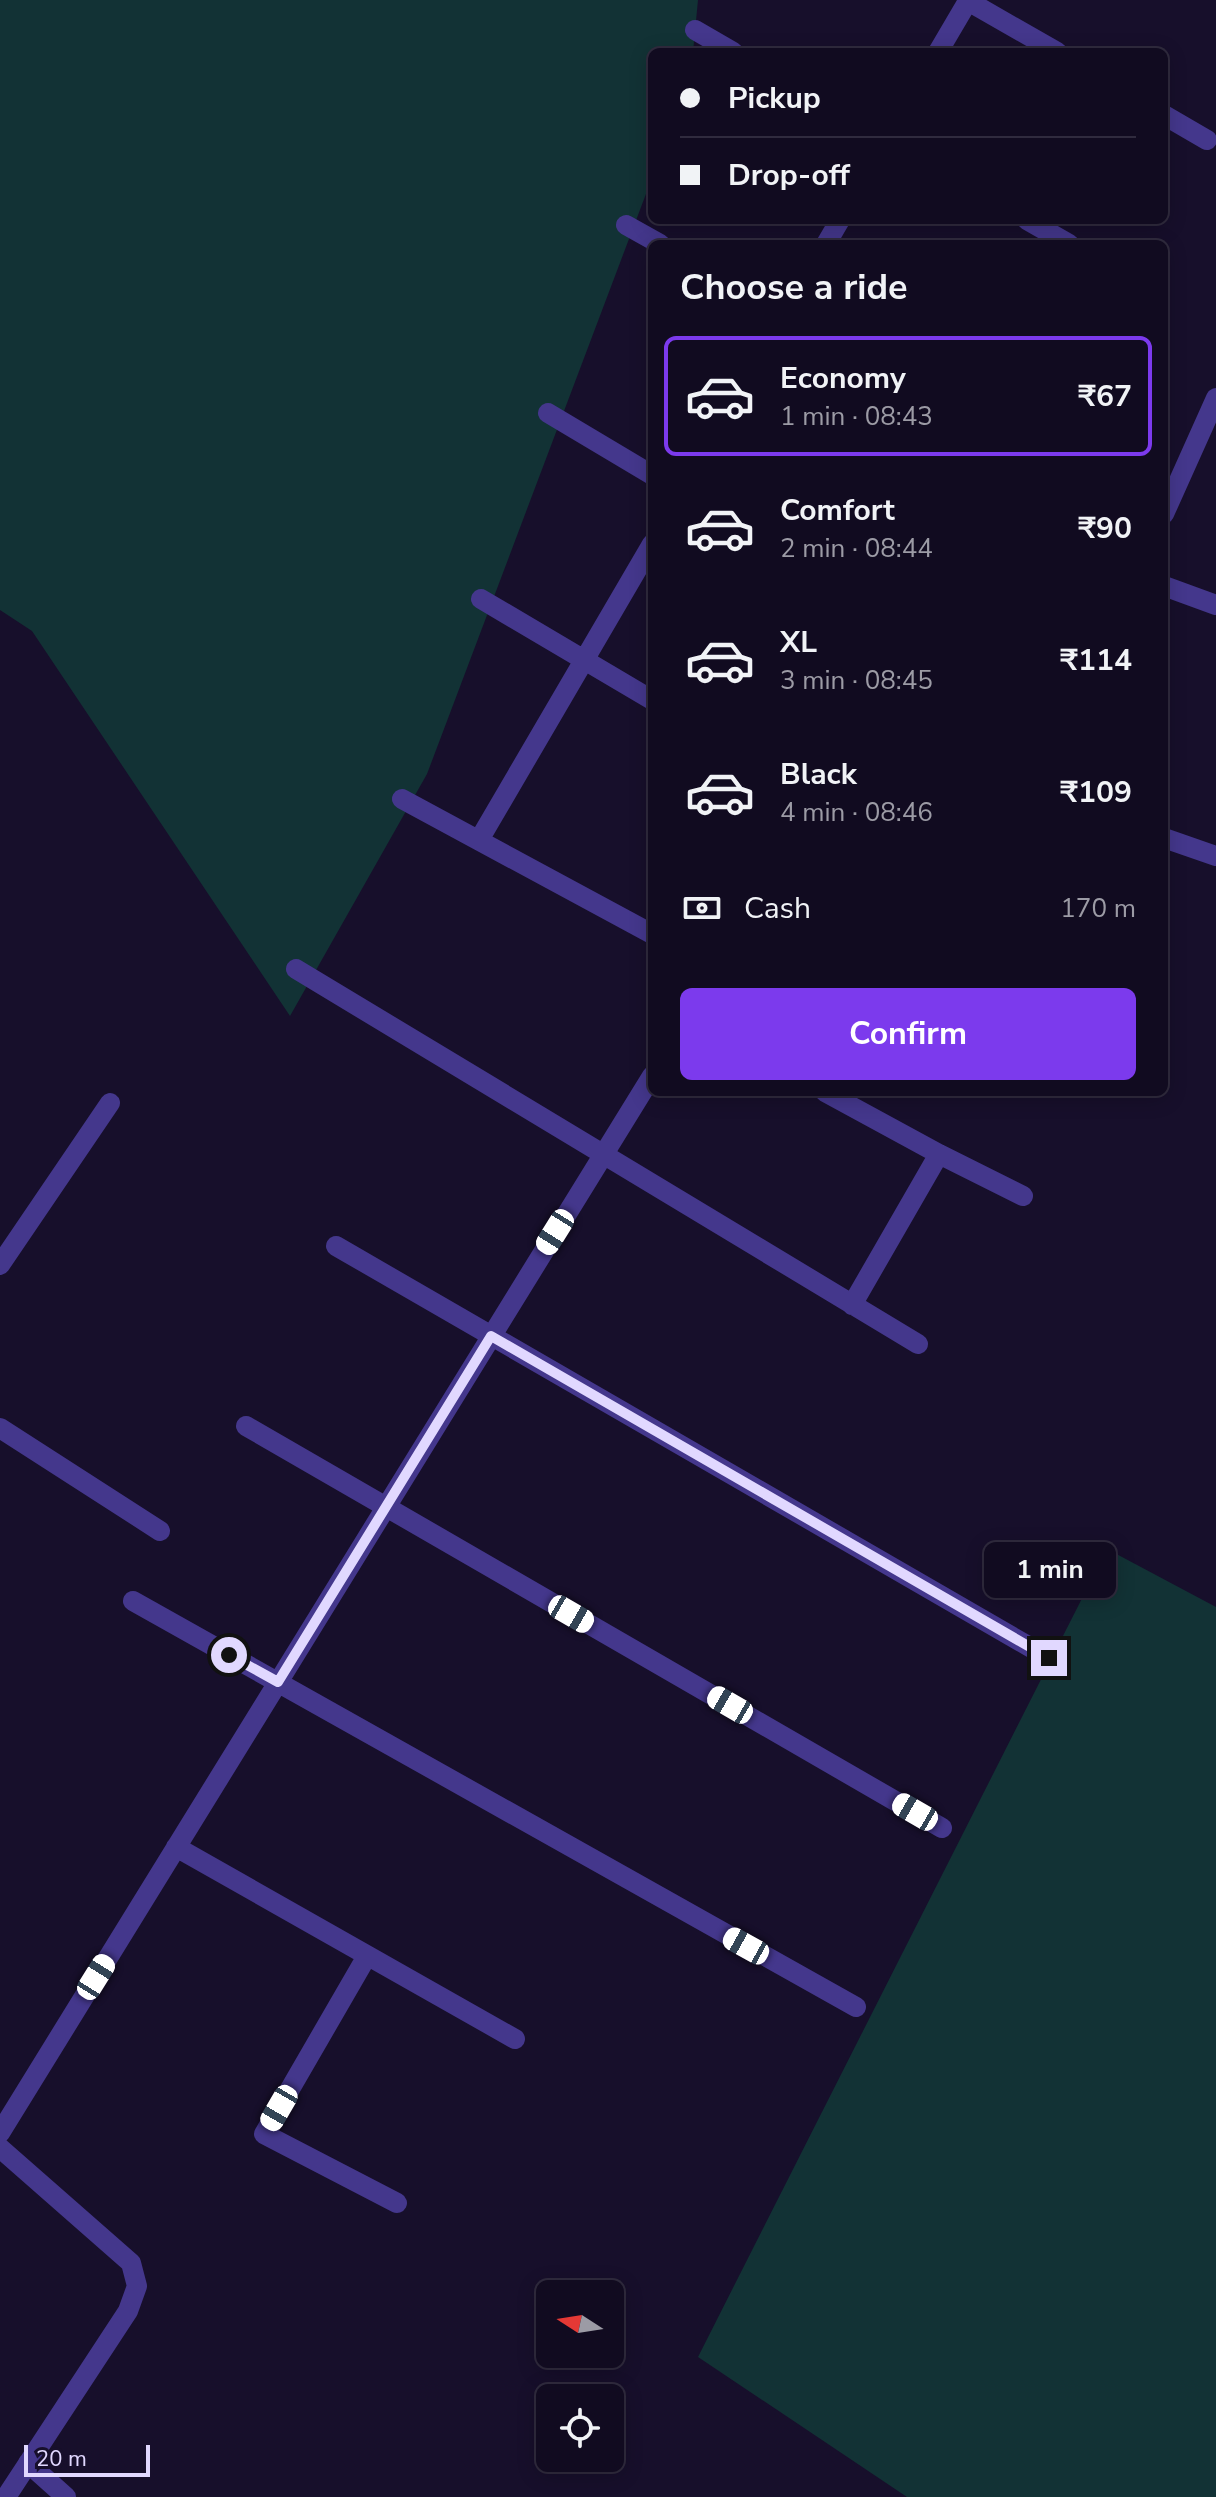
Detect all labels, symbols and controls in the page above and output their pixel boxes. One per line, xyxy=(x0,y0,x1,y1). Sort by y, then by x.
text: Pickup xyxy=(728,78,821,119)
text: Drop-off xyxy=(728,155,850,196)
text: Choose a ride xyxy=(680,263,908,312)
text: Economy xyxy=(780,358,906,399)
icon: car xyxy=(684,360,756,432)
text: ₹67 xyxy=(1078,376,1132,417)
text: 1 min · 08:43 xyxy=(780,399,933,434)
text: Comfort xyxy=(780,490,895,531)
icon: car xyxy=(684,492,756,564)
text: ₹90 xyxy=(1078,508,1132,549)
text: 2 min · 08:44 xyxy=(780,531,933,566)
text: XL xyxy=(780,622,817,663)
icon: car xyxy=(684,624,756,696)
text: ₹114 xyxy=(1060,640,1132,681)
text: 3 min · 08:45 xyxy=(780,663,933,698)
text: Black xyxy=(780,754,857,795)
icon: car xyxy=(684,756,756,828)
text: ₹109 xyxy=(1060,772,1132,813)
text: 4 min · 08:46 xyxy=(780,795,933,830)
icon: cash xyxy=(680,886,724,930)
text: Cash xyxy=(744,888,811,929)
text: 170 m xyxy=(1060,891,1136,926)
button: Confirm xyxy=(680,988,1136,1080)
car xyxy=(532,1205,578,1259)
callout: 1 min xyxy=(983,1542,1115,1598)
text: 1 min xyxy=(1016,1552,1084,1587)
car xyxy=(544,1592,598,1636)
route start xyxy=(211,1637,247,1673)
route end xyxy=(1031,1640,1067,1676)
car xyxy=(703,1683,757,1727)
car xyxy=(888,1790,942,1834)
car xyxy=(719,1924,773,1968)
car xyxy=(73,1950,119,2004)
car xyxy=(257,2081,301,2135)
north arrow xyxy=(536,2280,624,2368)
map controls xyxy=(536,2280,624,2472)
button: locate xyxy=(536,2384,624,2472)
scale bar xyxy=(24,2441,150,2477)
text: 20 m xyxy=(36,2444,87,2474)

